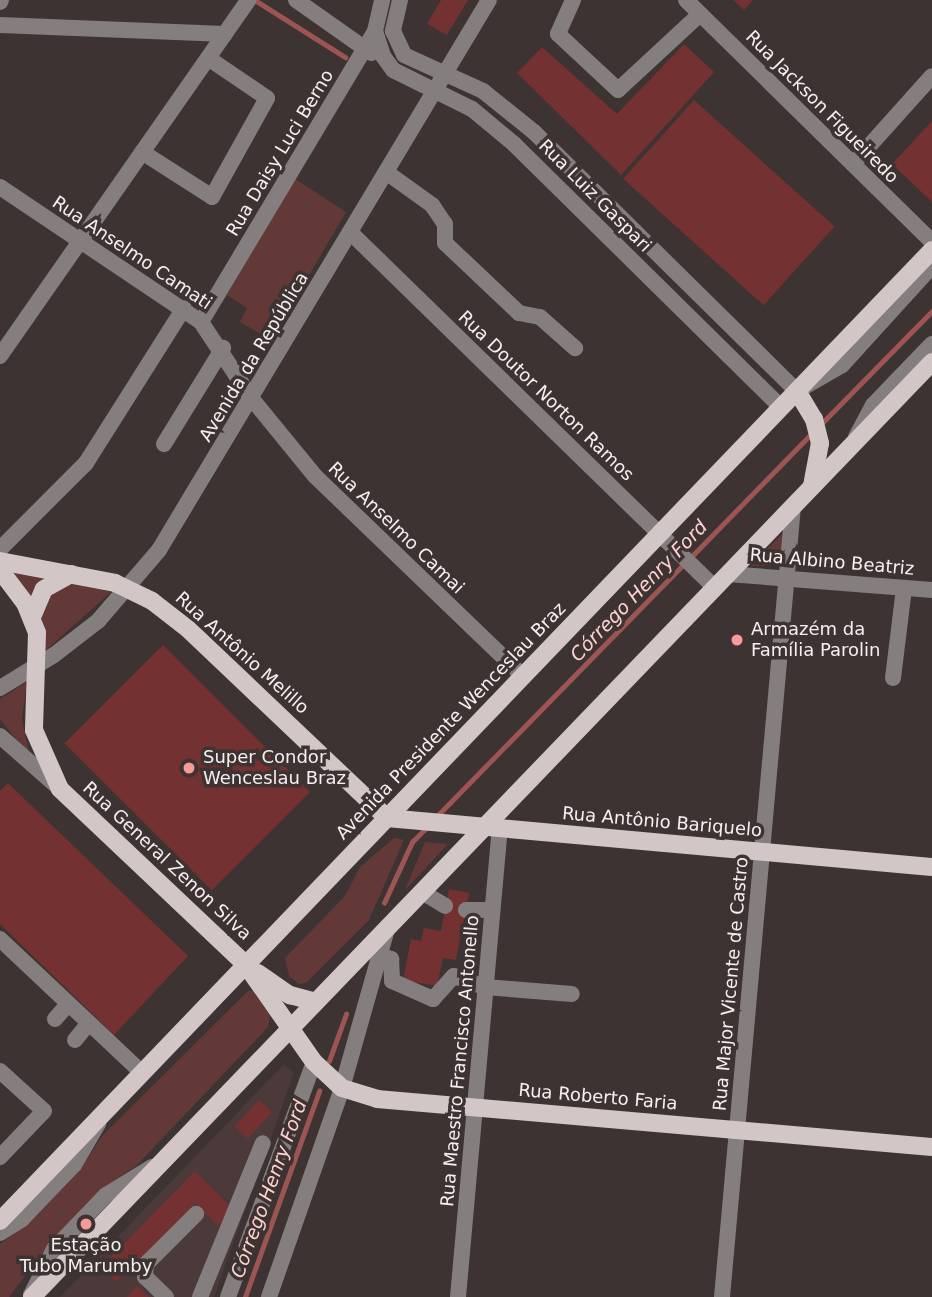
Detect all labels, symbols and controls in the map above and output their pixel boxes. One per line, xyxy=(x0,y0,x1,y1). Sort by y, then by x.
street label: Rua Jackson Figueiredo xyxy=(741,26,903,188)
street label: Rua Daisy Luci Berno xyxy=(222,66,338,240)
street label: Rua Luiz Gaspari xyxy=(534,135,656,257)
street label: Rua Anselmo Camati xyxy=(48,192,216,314)
street label: Avenida da República xyxy=(195,268,313,446)
street label: Rua Doutor Norton Ramos xyxy=(454,306,638,486)
street label: Rua Anselmo Camai xyxy=(324,458,468,598)
water label: Córrego Henry Ford xyxy=(566,516,712,666)
street label: Rua Albino Beatriz xyxy=(749,544,915,580)
street label: Rua Antônio Melillo xyxy=(171,587,313,719)
street label: Avenida Presidente Wenceslau Braz xyxy=(332,598,570,844)
place label: Armazém da Família Parolin xyxy=(751,619,881,662)
marker: Armazém da Família Parolin xyxy=(729,632,745,648)
place label: Super Condor Wenceslau Braz xyxy=(203,747,346,790)
marker: Super Condor Wenceslau Braz xyxy=(181,760,197,776)
street label: Rua General Zenon Silva xyxy=(78,777,256,945)
street label: Rua Antônio Bariquelo xyxy=(561,803,763,841)
street label: Rua Major Vicente de Castro xyxy=(709,856,753,1112)
street label: Rua Maestro Francisco Antonello xyxy=(436,914,484,1208)
street label: Rua Roberto Faria xyxy=(518,1079,678,1115)
water label: Córrego Henry Ford xyxy=(226,1097,312,1281)
marker: Estação Tubo Marumby xyxy=(78,1216,94,1232)
place label: Estação Tubo Marumby xyxy=(20,1235,152,1278)

